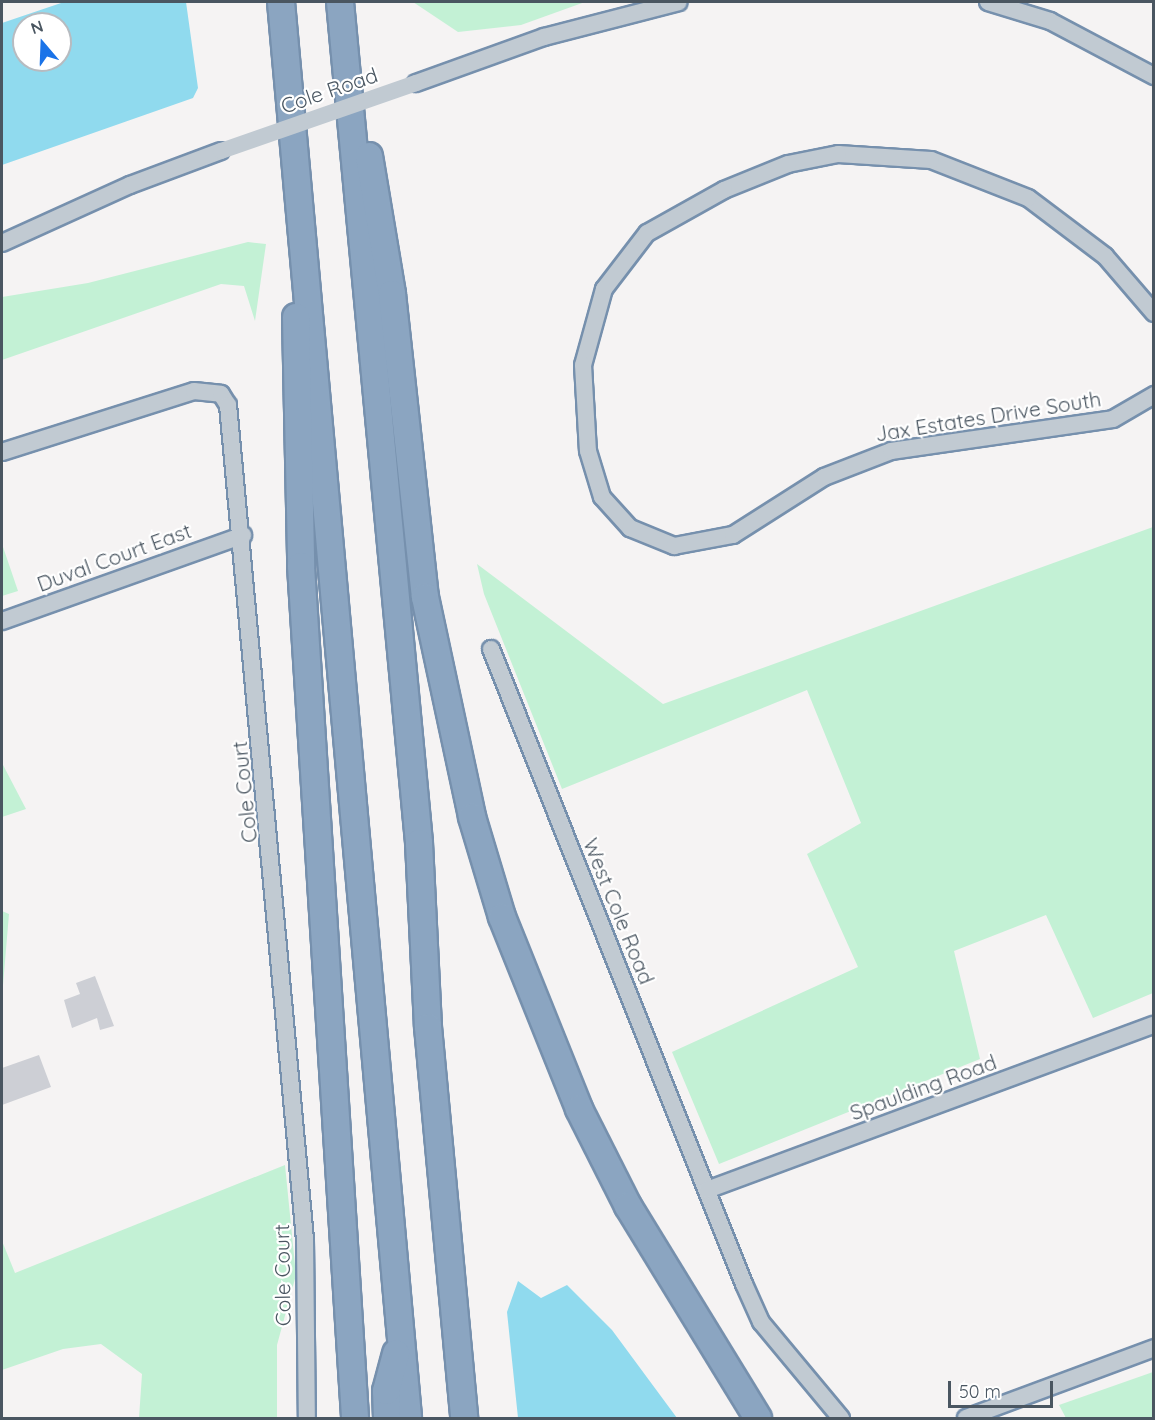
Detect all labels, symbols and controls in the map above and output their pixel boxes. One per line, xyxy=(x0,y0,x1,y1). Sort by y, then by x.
north arrow xyxy=(12,12,72,72)
text: N xyxy=(28,16,46,38)
street label: Cole Road xyxy=(277,62,381,118)
street label: Jax Estates Drive South xyxy=(873,386,1103,446)
street label: Duval Court East xyxy=(33,517,195,597)
street label: Cole Court xyxy=(226,740,262,844)
street label: West Cole Road xyxy=(578,834,660,988)
street label: Spaulding Road xyxy=(846,1049,1000,1125)
street label: Cole Court xyxy=(269,1224,295,1326)
scale bar xyxy=(951,1369,1056,1407)
text: 50 m xyxy=(959,1380,1001,1403)

